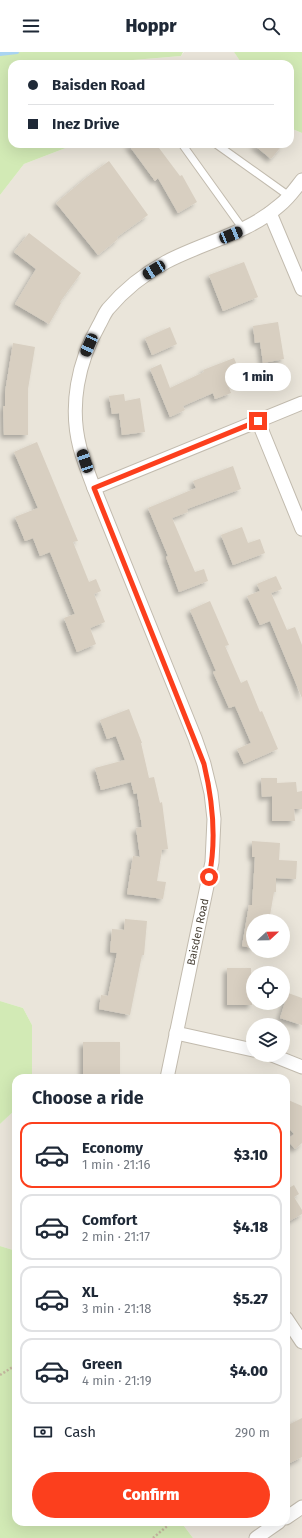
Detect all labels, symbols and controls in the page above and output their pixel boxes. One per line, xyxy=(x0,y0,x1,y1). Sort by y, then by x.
icon: menu xyxy=(20,15,42,37)
text: Hoppr xyxy=(125,15,177,37)
icon: search xyxy=(260,15,282,37)
text: Baisden Road xyxy=(52,76,145,94)
text: Inez Drive xyxy=(52,115,120,133)
car xyxy=(218,225,244,245)
car xyxy=(141,259,167,281)
car xyxy=(79,332,99,358)
callout: 1 min xyxy=(225,363,291,391)
text: 1 min xyxy=(242,369,274,384)
route end xyxy=(249,412,267,430)
car xyxy=(75,448,95,474)
route start xyxy=(200,868,218,886)
street label: Baisden Road xyxy=(185,897,211,967)
north arrow xyxy=(246,914,290,958)
map controls xyxy=(246,914,290,1062)
button: locate xyxy=(246,966,290,1010)
button: layers xyxy=(246,1018,290,1062)
text: Choose a ride xyxy=(32,1087,144,1109)
icon: car xyxy=(34,1137,70,1173)
text: Economy xyxy=(82,1139,143,1157)
text: $3.10 xyxy=(234,1146,268,1164)
text: 1 min · 21:16 xyxy=(82,1157,150,1172)
icon: car xyxy=(34,1209,70,1245)
text: Comfort xyxy=(82,1211,138,1229)
text: $4.18 xyxy=(233,1218,268,1236)
text: 2 min · 21:17 xyxy=(82,1229,150,1244)
icon: car xyxy=(34,1281,70,1317)
text: XL xyxy=(82,1283,98,1301)
text: $5.27 xyxy=(233,1290,268,1308)
text: 3 min · 21:18 xyxy=(82,1301,152,1316)
icon: car xyxy=(34,1353,70,1389)
text: Green xyxy=(82,1355,122,1373)
text: $4.00 xyxy=(230,1362,268,1380)
text: 4 min · 21:19 xyxy=(82,1373,152,1388)
icon: cash xyxy=(32,1421,54,1443)
text: Cash xyxy=(64,1423,96,1441)
text: 290 m xyxy=(235,1425,270,1440)
button: Confirm xyxy=(32,1472,270,1518)

